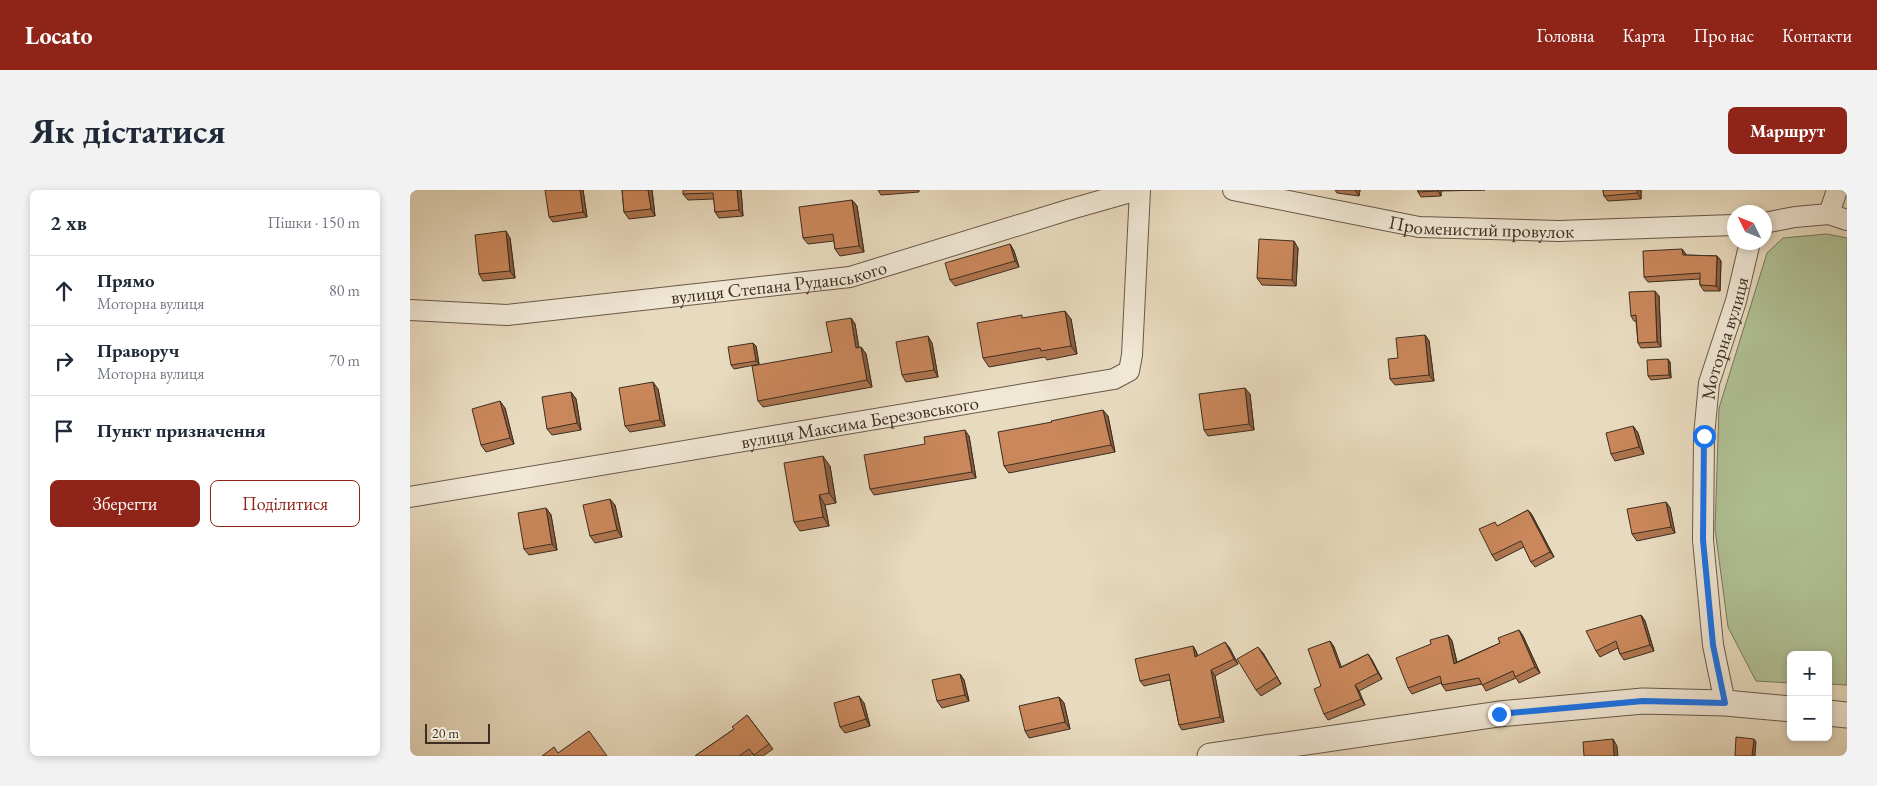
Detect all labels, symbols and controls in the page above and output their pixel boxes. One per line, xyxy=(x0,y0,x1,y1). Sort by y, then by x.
text: Locato xyxy=(25,20,93,51)
text: Головна xyxy=(1537,24,1594,47)
text: Карта xyxy=(1622,24,1665,47)
text: Про нас xyxy=(1693,24,1754,47)
text: Контакти xyxy=(1782,24,1852,47)
button: Маршрут xyxy=(1728,107,1847,154)
text: Як дістатися xyxy=(30,108,225,153)
north arrow xyxy=(1727,205,1772,250)
text: 2 хв xyxy=(50,209,87,236)
street label: Променистий провулок xyxy=(1387,209,1575,244)
text: Пішки · 150 m xyxy=(267,212,360,233)
street label: вулиця Степана Руданського xyxy=(670,254,890,309)
text: Прямо xyxy=(97,268,155,293)
street label: Моторна вулиця xyxy=(1695,274,1754,401)
icon: ahead xyxy=(50,277,78,305)
text: 80 m xyxy=(329,280,360,301)
text: Моторна вулиця xyxy=(97,293,204,314)
text: Праворуч xyxy=(97,338,179,363)
icon: right xyxy=(50,347,78,375)
text: 70 m xyxy=(329,350,360,371)
text: Моторна вулиця xyxy=(97,363,204,384)
street label: вулиця Максима Березовського xyxy=(739,389,980,454)
icon: arrive xyxy=(50,417,78,445)
text: Пункт призначення xyxy=(97,418,266,443)
route start xyxy=(1693,425,1716,448)
button: Зберегти xyxy=(50,480,200,527)
button: Поділитися xyxy=(210,480,360,527)
map controls xyxy=(1787,651,1832,741)
button: + xyxy=(1787,651,1832,696)
button: − xyxy=(1787,696,1832,741)
route end xyxy=(1488,703,1511,726)
scale bar xyxy=(425,721,490,744)
text: 20 m xyxy=(432,724,459,742)

